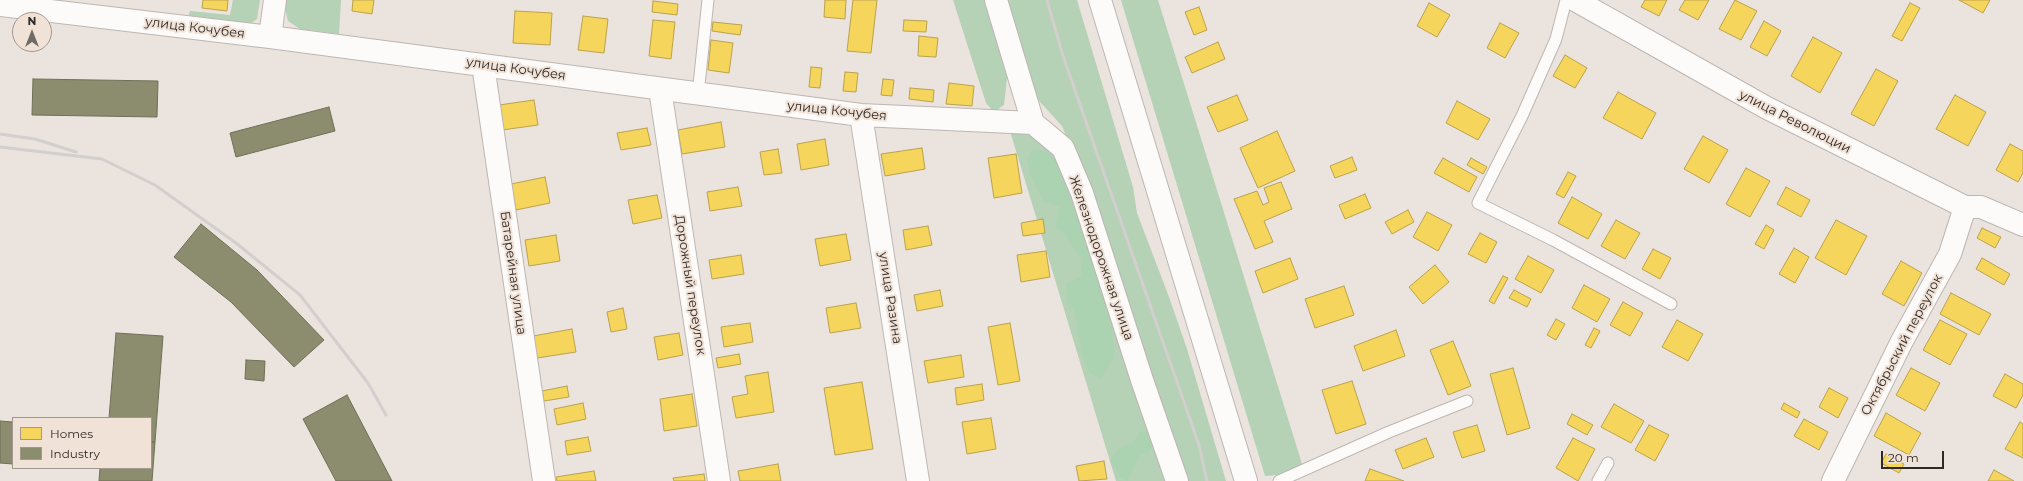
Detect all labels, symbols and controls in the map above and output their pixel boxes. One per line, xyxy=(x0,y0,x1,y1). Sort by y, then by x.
north arrow xyxy=(12,12,52,52)
text: N xyxy=(28,14,36,28)
street label: улица Кочубея xyxy=(144,14,246,42)
street label: улица Кочубея xyxy=(465,54,567,84)
street label: улица Революции xyxy=(1736,87,1854,157)
street label: улица Кочубея xyxy=(786,98,888,124)
street label: Железнодорожная улица xyxy=(1065,173,1137,343)
street label: Батарейная улица xyxy=(497,210,529,336)
street label: Дорожный переулок xyxy=(671,214,709,356)
street label: улица Разина xyxy=(875,251,905,345)
street label: Октябрьский переулок xyxy=(1858,272,1946,418)
legend xyxy=(12,417,152,469)
text: Homes xyxy=(50,426,93,441)
scale bar xyxy=(1883,443,1946,469)
text: Industry xyxy=(50,446,100,461)
text: 20 m xyxy=(1888,450,1919,465)

